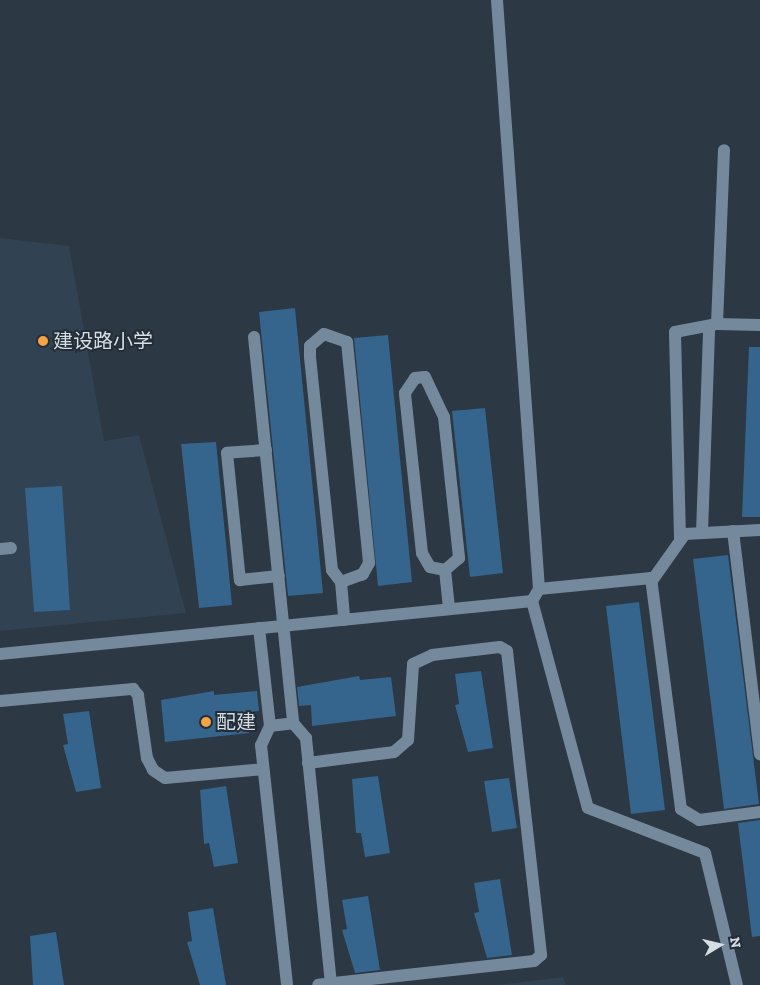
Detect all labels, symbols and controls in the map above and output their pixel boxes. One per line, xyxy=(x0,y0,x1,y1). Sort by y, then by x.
place label: 建设路小学 xyxy=(53,329,153,353)
marker: 建设路小学 xyxy=(37,335,49,347)
place label: 配建 xyxy=(216,710,256,734)
marker: 配建 xyxy=(200,716,212,728)
north arrow xyxy=(695,920,745,970)
text: N xyxy=(726,936,745,949)

